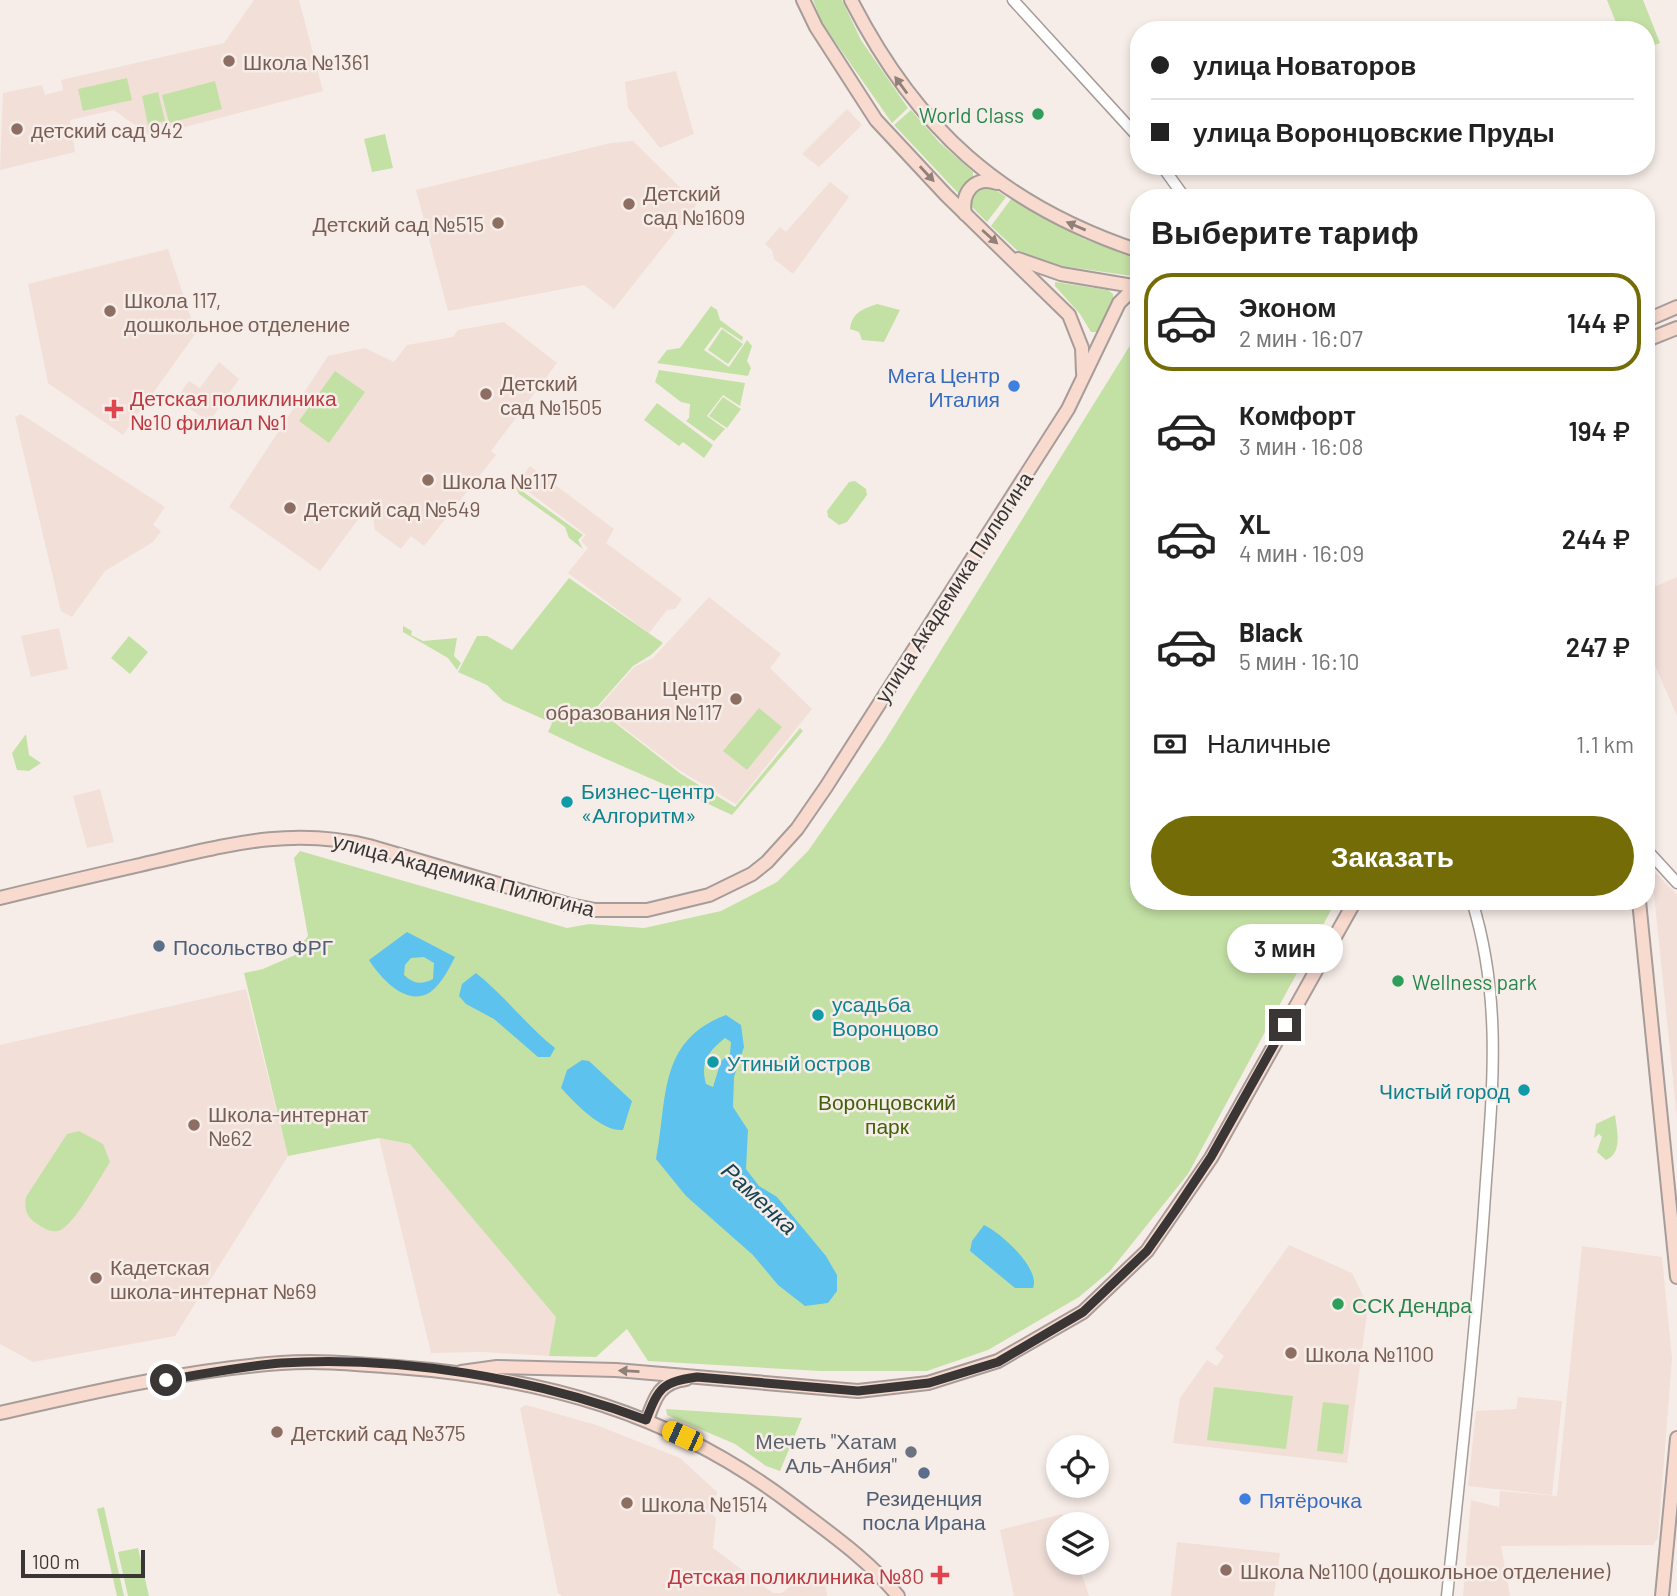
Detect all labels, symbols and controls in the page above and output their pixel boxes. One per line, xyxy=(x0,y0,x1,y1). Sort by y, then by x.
place label: Школа №1361 xyxy=(243,49,370,74)
text: улица Новаторов xyxy=(1193,49,1416,80)
marker: Школа №1361 xyxy=(221,53,237,69)
one-way arrow xyxy=(894,76,908,94)
place label: World Class xyxy=(919,102,1024,127)
marker: World Class xyxy=(1030,106,1046,122)
text: улица Воронцовские Пруды xyxy=(1193,116,1555,147)
place label: детский сад 942 xyxy=(31,117,183,142)
marker: детский сад 942 xyxy=(9,121,25,137)
one-way arrow xyxy=(919,165,935,183)
place label: Детский сад №1609 xyxy=(643,180,745,229)
marker: Детский сад №1609 xyxy=(621,196,637,212)
place label: Детский сад №515 xyxy=(313,211,484,236)
text: Выберите тариф xyxy=(1151,212,1419,250)
marker: Детский сад №515 xyxy=(490,215,506,231)
one-way arrow xyxy=(1066,220,1086,232)
one-way arrow xyxy=(981,229,999,245)
place label: Школа 117, дошкольное отделение xyxy=(124,287,350,336)
icon: car xyxy=(1155,291,1218,354)
text: Эконом xyxy=(1239,291,1337,322)
marker: Школа 117, дошкольное отделение xyxy=(102,303,118,319)
text: 144 ₽ xyxy=(1567,307,1630,338)
text: 2 мин · 16:07 xyxy=(1239,324,1363,352)
place label: Мега Центр Италия xyxy=(887,362,1000,411)
place label: Детский сад №1505 xyxy=(500,370,602,419)
marker: Мега Центр Италия xyxy=(1006,378,1022,394)
place label: Детская поликлиника №10 филиал №1 xyxy=(130,385,337,434)
marker: Детский сад №1505 xyxy=(478,386,494,402)
marker: Детская поликлиника №10 филиал №1 xyxy=(104,399,124,419)
icon: car xyxy=(1155,399,1218,462)
text: Комфорт xyxy=(1239,399,1356,430)
text: 194 ₽ xyxy=(1569,415,1630,446)
text: 3 мин · 16:08 xyxy=(1239,432,1364,460)
street label: улица Академика Пилюгина xyxy=(869,467,1037,707)
place label: Школа №117 xyxy=(442,468,557,493)
marker: Школа №117 xyxy=(420,472,436,488)
place label: Детский сад №549 xyxy=(304,496,480,521)
marker: Детский сад №549 xyxy=(282,500,298,516)
icon: car xyxy=(1155,507,1218,570)
text: XL xyxy=(1239,508,1270,539)
text: 244 ₽ xyxy=(1562,523,1630,554)
text: 4 мин · 16:09 xyxy=(1239,539,1364,567)
icon: car xyxy=(1155,615,1218,678)
text: Black xyxy=(1239,616,1303,647)
text: 247 ₽ xyxy=(1566,631,1630,662)
text: 5 мин · 16:10 xyxy=(1239,647,1360,675)
place label: Центр образования №117 xyxy=(545,675,722,724)
marker: Центр образования №117 xyxy=(728,691,744,707)
icon: cash xyxy=(1151,725,1189,763)
text: Наличные xyxy=(1207,727,1331,758)
text: 1.1 km xyxy=(1576,730,1634,758)
place label: Бизнес-центр «Алгоритм» xyxy=(581,778,715,827)
marker: Бизнес-центр «Алгоритм» xyxy=(559,794,575,810)
button: Заказать xyxy=(1151,816,1634,896)
street label: улица Академика Пилюгина xyxy=(330,827,598,921)
callout: 3 мин xyxy=(1227,923,1343,972)
place label: Посольство ФРГ xyxy=(173,934,333,959)
text: 3 мин xyxy=(1254,934,1316,962)
marker: Посольство ФРГ xyxy=(151,938,167,954)
place label: Wellness park xyxy=(1412,969,1537,994)
marker: Wellness park xyxy=(1390,973,1406,989)
place label: усадьба Воронцово xyxy=(832,991,939,1040)
marker: усадьба Воронцово xyxy=(810,1007,826,1023)
route end xyxy=(1269,1009,1301,1041)
place label: Утиный остров xyxy=(727,1050,871,1075)
marker: Утиный остров xyxy=(705,1054,721,1070)
place label: Чистый город xyxy=(1379,1078,1510,1103)
marker: Чистый город xyxy=(1516,1082,1532,1098)
park label: Воронцовский парк xyxy=(818,1089,956,1138)
place label: Школа-интернат №62 xyxy=(208,1101,369,1150)
marker: Школа-интернат №62 xyxy=(186,1117,202,1133)
water label: Раменка xyxy=(716,1156,804,1240)
place label: Кадетская школа-интернат №69 xyxy=(110,1254,317,1303)
marker: Кадетская школа-интернат №69 xyxy=(88,1270,104,1286)
place label: ССК Дендра xyxy=(1352,1292,1472,1317)
marker: ССК Дендра xyxy=(1330,1296,1346,1312)
place label: Школа №1100 xyxy=(1305,1341,1434,1366)
marker: Школа №1100 xyxy=(1283,1345,1299,1361)
route start xyxy=(150,1364,182,1396)
one-way arrow xyxy=(618,1365,640,1376)
car xyxy=(659,1418,706,1454)
place label: Детский сад №375 xyxy=(291,1420,466,1445)
marker: Детский сад №375 xyxy=(269,1424,285,1440)
place label: Мечеть "Хатам Аль-Анбия" xyxy=(755,1428,897,1477)
map controls xyxy=(1046,1435,1109,1575)
button: locate xyxy=(1046,1435,1109,1498)
marker: Мечеть "Хатам Аль-Анбия" xyxy=(903,1444,919,1460)
marker: Резиденция посла Ирана xyxy=(916,1465,932,1481)
place label: Резиденция посла Ирана xyxy=(862,1485,986,1534)
place label: Пятёрочка xyxy=(1259,1487,1362,1512)
place label: Школа №1514 xyxy=(641,1491,768,1516)
marker: Пятёрочка xyxy=(1237,1491,1253,1507)
marker: Школа №1514 xyxy=(619,1495,635,1511)
button: layers xyxy=(1046,1512,1109,1575)
scale bar xyxy=(21,1547,145,1579)
text: 100 m xyxy=(32,1550,80,1573)
place label: Школа №1100 (дошкольное отделение) xyxy=(1240,1558,1611,1583)
marker: Школа №1100 (дошкольное отделение) xyxy=(1218,1562,1234,1578)
place label: Детская поликлиника №80 xyxy=(668,1563,924,1588)
marker: Детская поликлиника №80 xyxy=(930,1565,950,1585)

